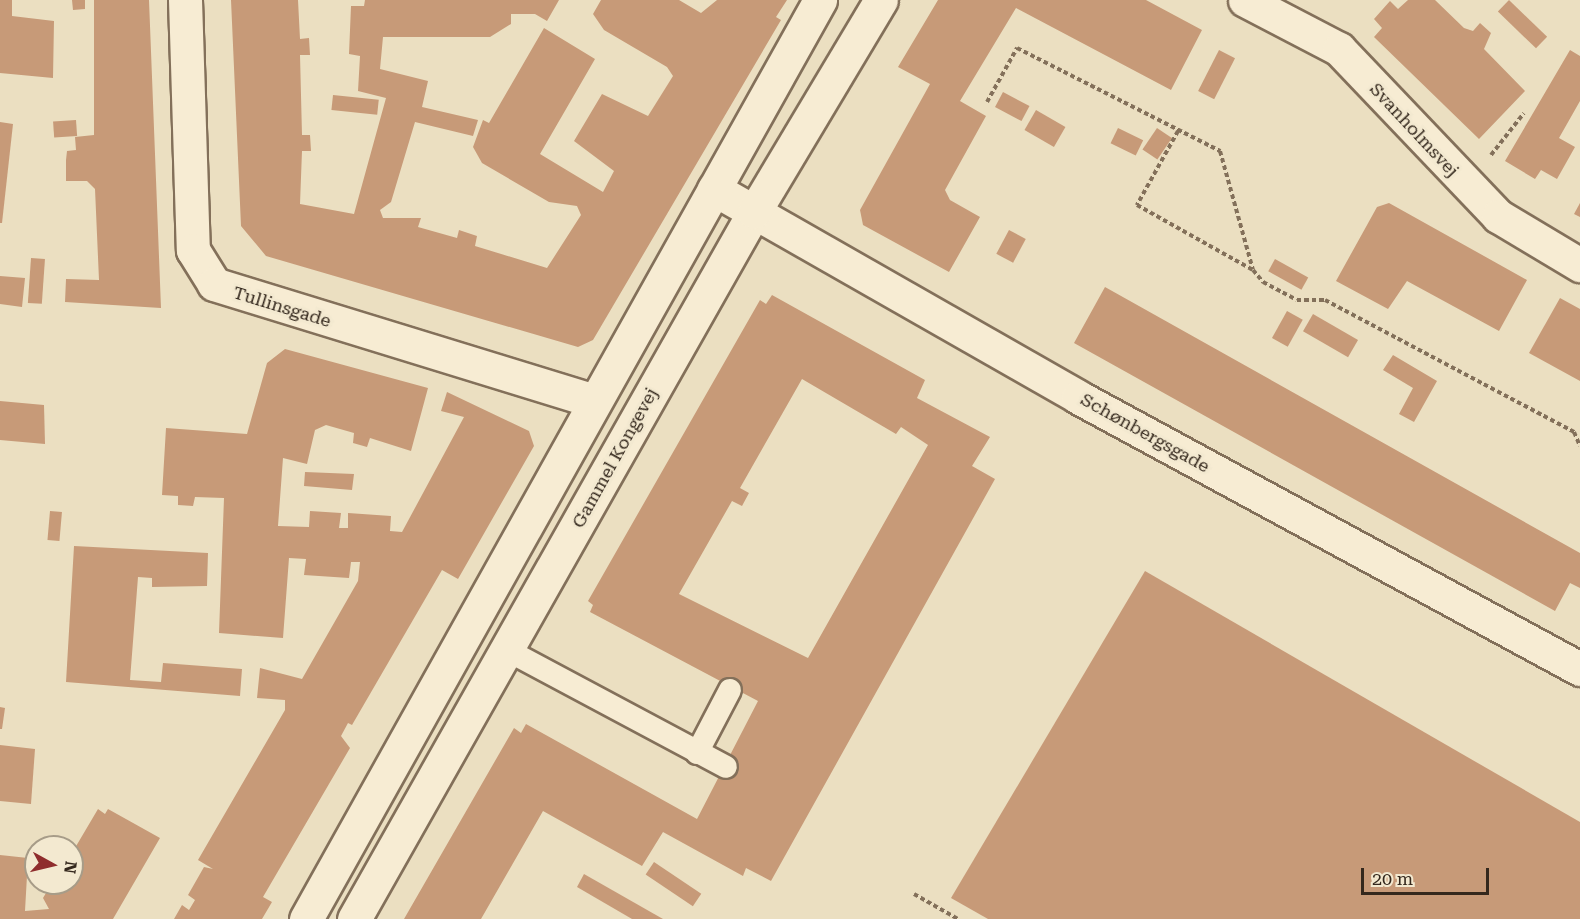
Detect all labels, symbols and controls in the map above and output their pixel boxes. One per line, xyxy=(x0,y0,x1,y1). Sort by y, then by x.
street label: Svanholmsvej xyxy=(1365,79,1463,181)
street label: Tullinsgade xyxy=(231,282,333,332)
street label: Gammel Kongevej xyxy=(568,384,662,532)
street label: Schønbergsgade xyxy=(1077,389,1213,477)
north arrow xyxy=(24,835,84,895)
scale bar xyxy=(1364,856,1492,894)
text: N xyxy=(60,860,81,875)
text: 20 m xyxy=(1372,868,1413,889)

